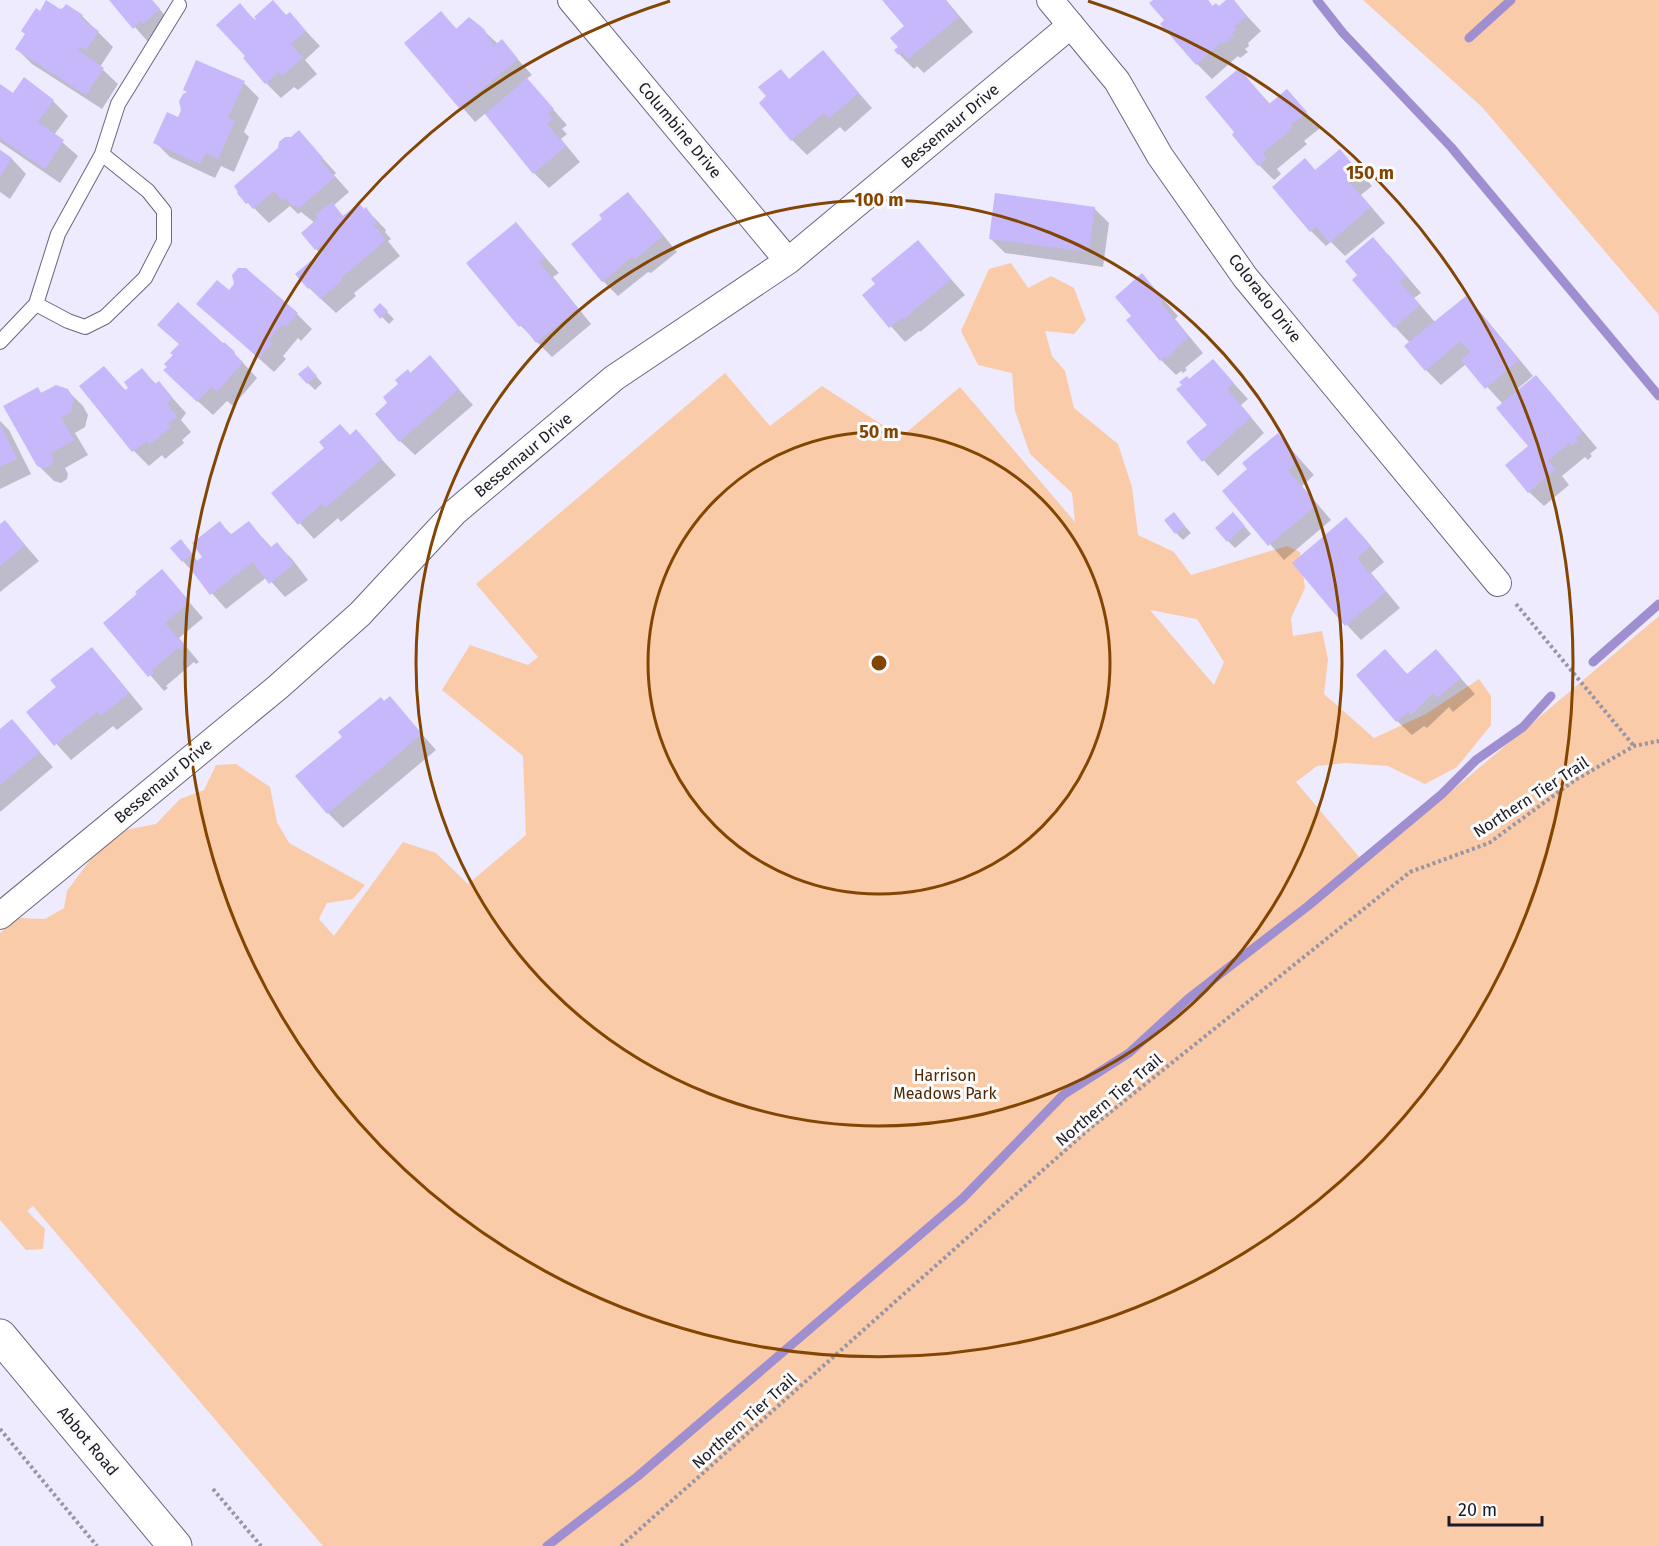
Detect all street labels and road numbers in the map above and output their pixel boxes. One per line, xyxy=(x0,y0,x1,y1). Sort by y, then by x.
street label: Columbine Drive xyxy=(634,78,726,182)
street label: Bessemaur Drive xyxy=(897,80,1003,172)
street label: Colorado Drive xyxy=(1225,250,1305,346)
street label: Bessemaur Drive xyxy=(470,409,576,501)
street label: Bessemaur Drive xyxy=(110,735,216,827)
street label: Northern Tier Trail xyxy=(1470,753,1592,841)
street label: Northern Tier Trail xyxy=(1052,1050,1166,1150)
street label: Northern Tier Trail xyxy=(688,1369,800,1473)
street label: Abbot Road xyxy=(54,1403,122,1479)

